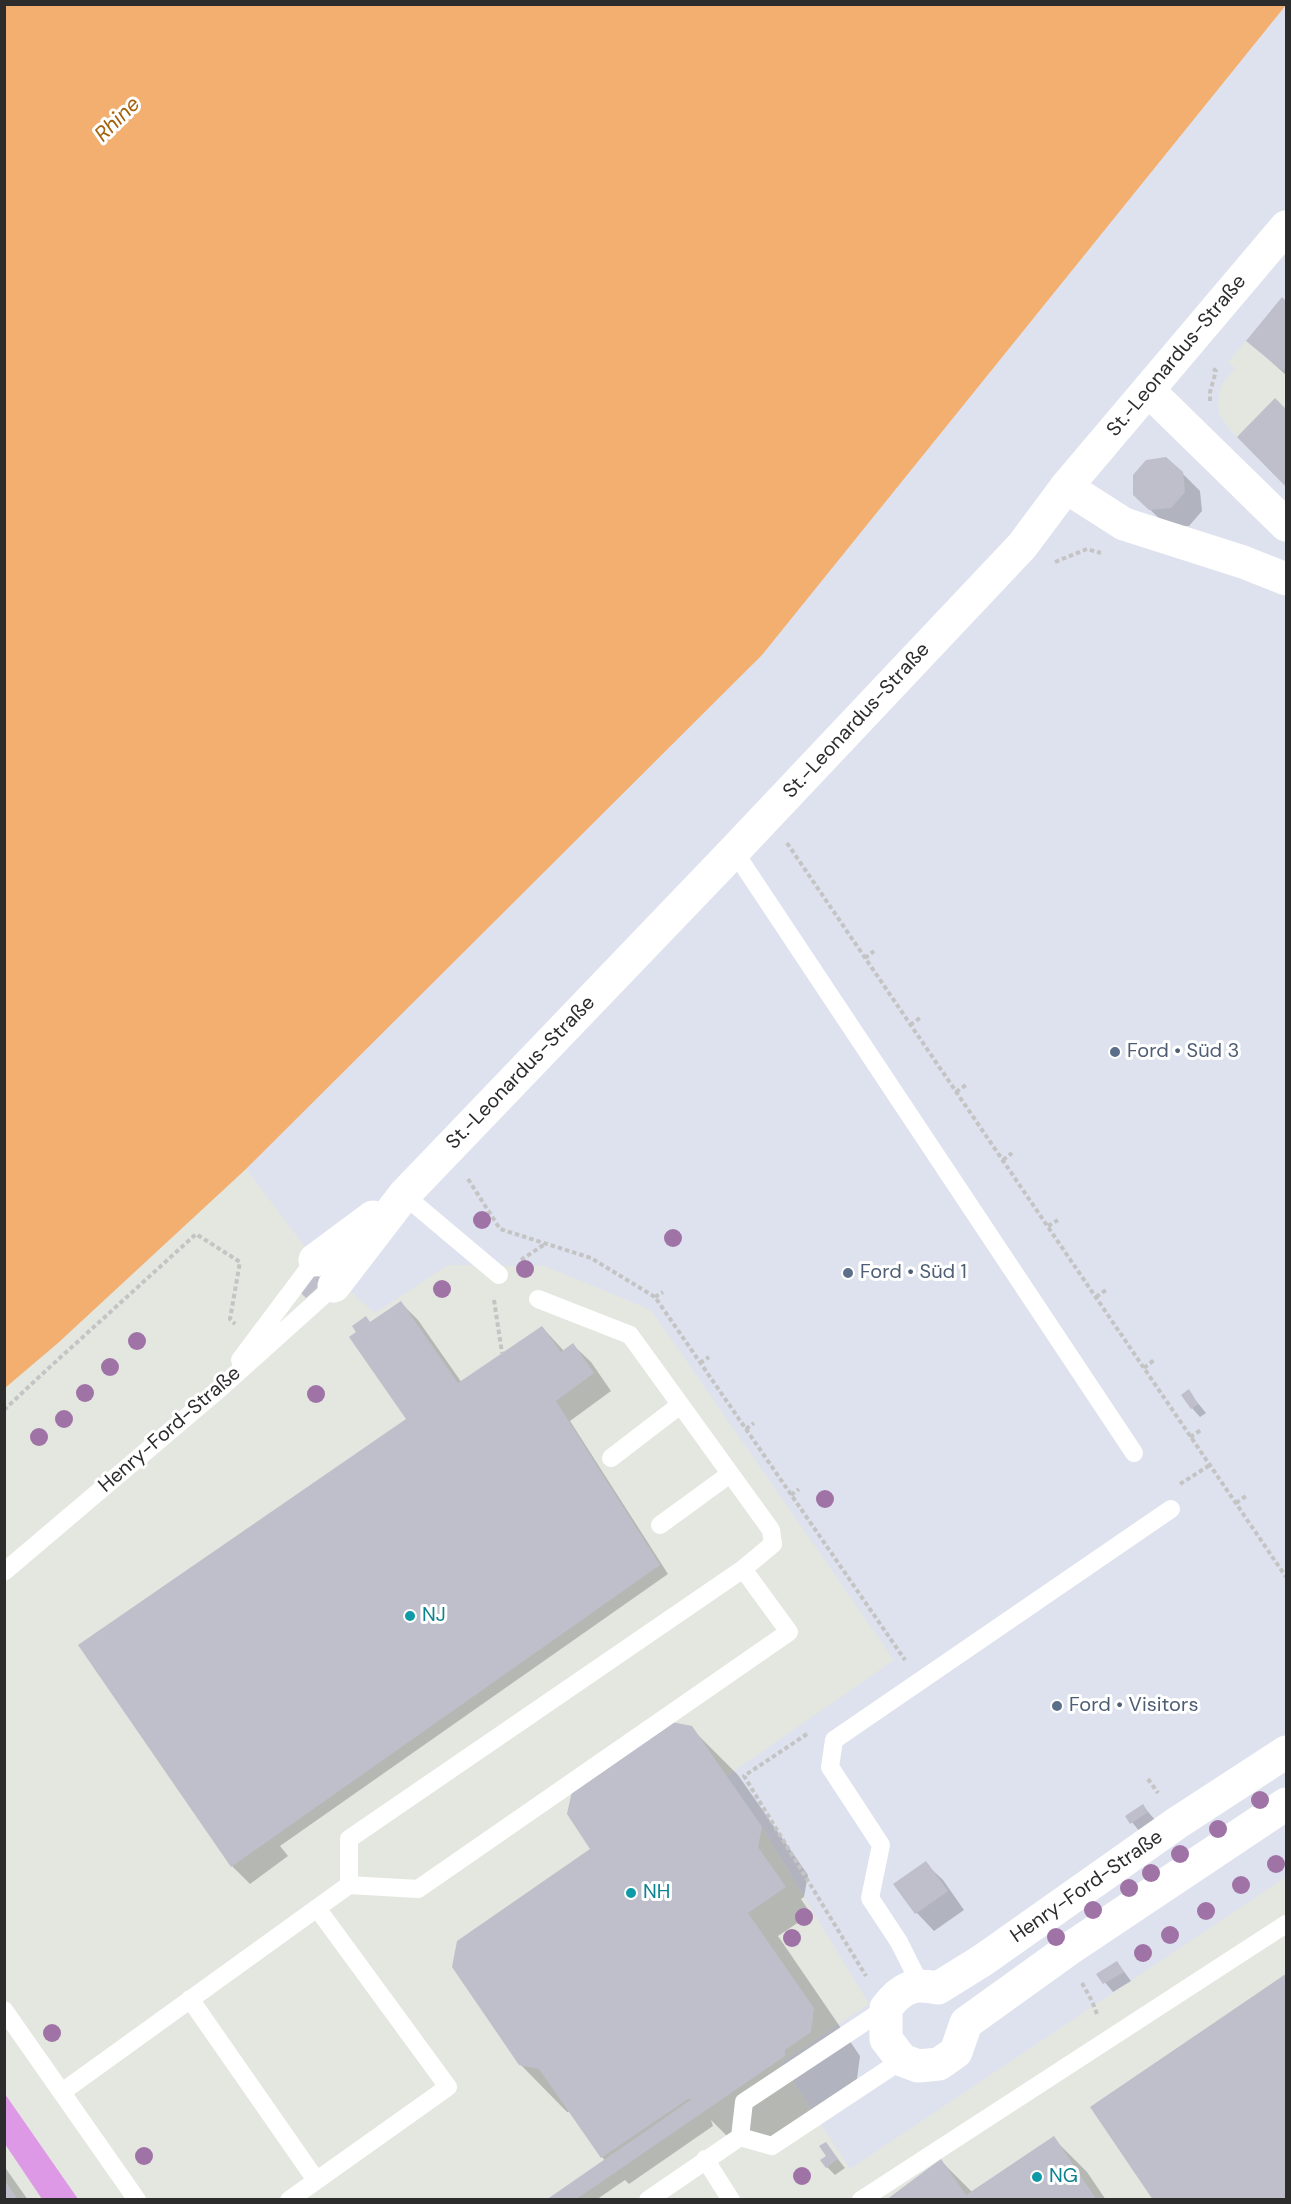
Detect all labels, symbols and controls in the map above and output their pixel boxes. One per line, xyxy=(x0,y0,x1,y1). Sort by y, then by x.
water label: Rhine xyxy=(90,92,146,148)
street label: St.-Leonardus-Straße xyxy=(1102,270,1252,442)
street label: St.-Leonardus-Straße xyxy=(779,638,935,804)
street label: St.-Leonardus-Straße xyxy=(442,991,600,1155)
place label: Ford • Süd 3 xyxy=(1127,1040,1239,1064)
marker: Ford • Süd 3 xyxy=(1108,1045,1122,1059)
place label: Ford • Süd 1 xyxy=(860,1261,967,1285)
marker: Ford • Süd 1 xyxy=(841,1266,855,1280)
street label: Henry-Ford-Straße xyxy=(94,1362,246,1498)
place label: NJ xyxy=(422,1604,446,1628)
marker: NJ xyxy=(403,1609,417,1623)
place label: Ford • Visitors xyxy=(1069,1694,1198,1718)
marker: Ford • Visitors xyxy=(1050,1699,1064,1713)
street label: Henry-Ford-Straße xyxy=(1006,1825,1168,1949)
place label: NH xyxy=(643,1881,670,1905)
marker: NH xyxy=(624,1886,638,1900)
place label: NG xyxy=(1049,2165,1078,2189)
marker: NG xyxy=(1030,2170,1044,2184)

